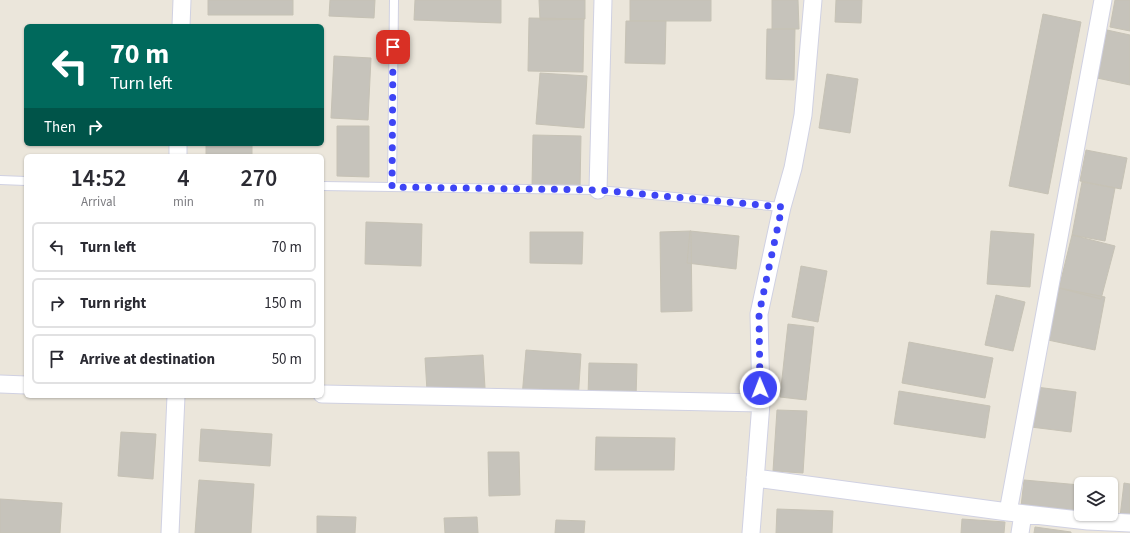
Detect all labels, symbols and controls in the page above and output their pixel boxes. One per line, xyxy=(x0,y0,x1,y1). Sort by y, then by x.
pin xyxy=(376,30,410,64)
text: 70 m xyxy=(110,34,169,74)
icon: arrive xyxy=(382,36,404,58)
icon: left xyxy=(44,40,96,92)
text: Turn left xyxy=(110,71,172,96)
icon: right xyxy=(84,116,106,138)
text: Then xyxy=(44,117,76,138)
text: 14:52 xyxy=(71,161,126,196)
text: 4 xyxy=(177,161,190,196)
text: 270 xyxy=(241,161,277,196)
text: Arrival xyxy=(81,193,116,211)
text: min xyxy=(173,193,194,211)
text: m xyxy=(254,193,264,211)
icon: left xyxy=(46,236,68,258)
text: Turn left xyxy=(80,237,136,258)
text: 70 m xyxy=(272,237,302,258)
icon: right xyxy=(46,292,68,314)
text: Turn right xyxy=(80,293,146,314)
text: 150 m xyxy=(264,293,302,314)
icon: arrive xyxy=(46,348,68,370)
text: Arrive at destination xyxy=(80,349,215,370)
text: 50 m xyxy=(272,349,302,370)
position arrow xyxy=(739,367,781,409)
map controls xyxy=(1074,477,1118,521)
button: layers xyxy=(1074,477,1118,521)

